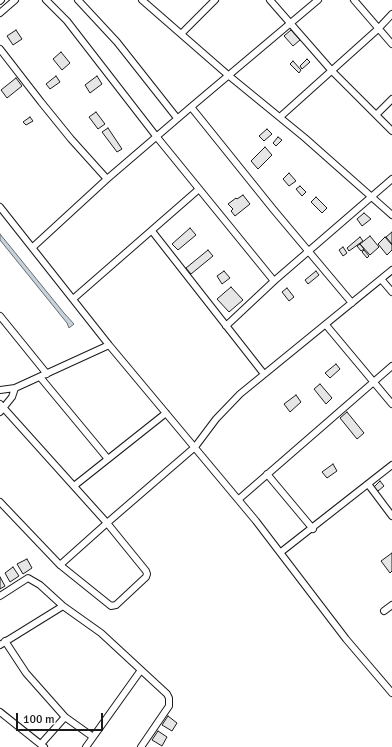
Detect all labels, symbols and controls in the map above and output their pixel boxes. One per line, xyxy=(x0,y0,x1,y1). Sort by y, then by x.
scale bar xyxy=(18,705,105,731)
text: 100 m xyxy=(23,712,55,727)

